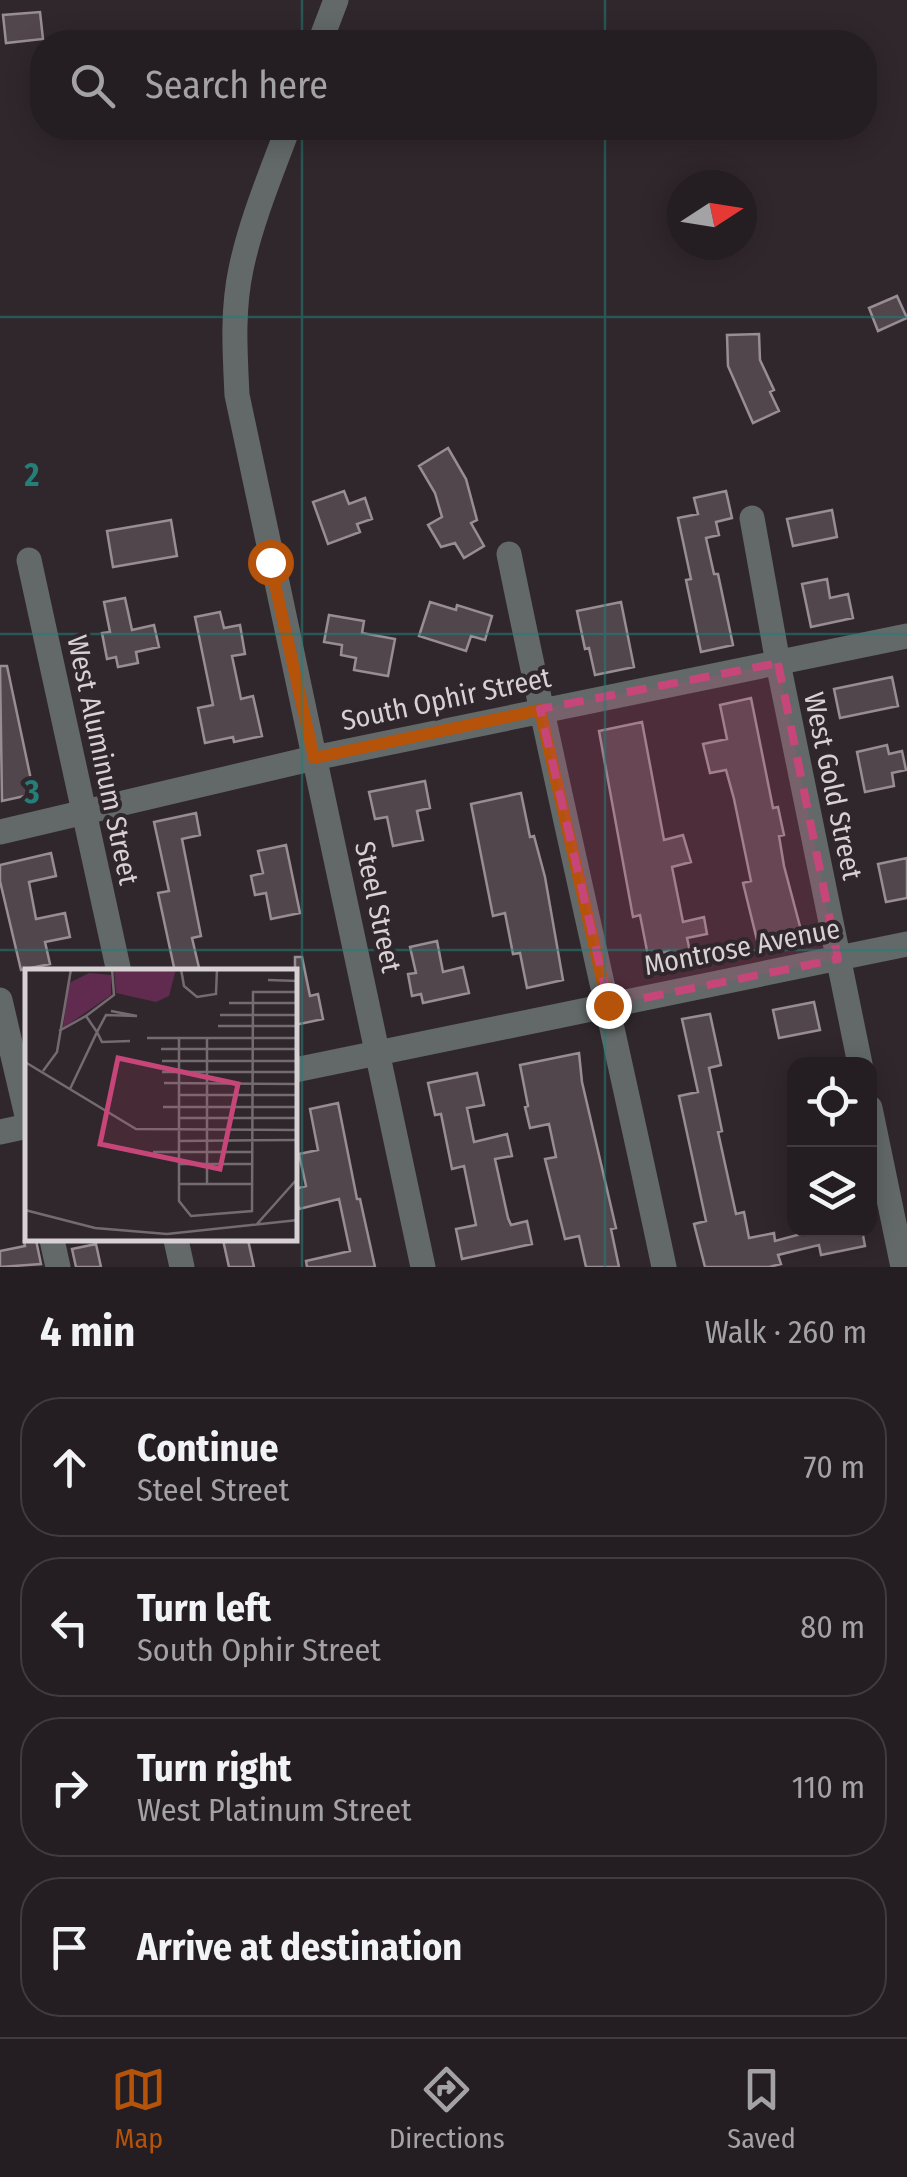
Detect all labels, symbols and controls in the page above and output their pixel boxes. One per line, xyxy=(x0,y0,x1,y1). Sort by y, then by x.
search box xyxy=(30,30,877,140)
icon: search xyxy=(65,58,120,113)
text: Search here xyxy=(145,62,328,108)
north arrow xyxy=(667,170,757,260)
text: 2 xyxy=(24,456,40,494)
route start xyxy=(248,540,294,586)
street label: West Aluminum Street xyxy=(60,632,146,888)
street label: South Ophir Street xyxy=(338,661,555,737)
street label: West Gold Street xyxy=(797,689,869,884)
text: 3 xyxy=(23,773,40,811)
street label: Steel Street xyxy=(348,838,408,976)
street label: Montrose Avenue xyxy=(641,912,843,982)
inset map xyxy=(25,969,298,1242)
route end xyxy=(586,983,632,1029)
map controls xyxy=(787,1057,877,1237)
button: locate xyxy=(787,1057,877,1147)
button: layers xyxy=(787,1147,877,1237)
text: 4 min xyxy=(40,1307,135,1357)
text: Walk · 260 m xyxy=(705,1313,867,1351)
text: Continue xyxy=(137,1425,278,1471)
icon: ahead xyxy=(42,1440,97,1495)
text: 70 m xyxy=(804,1448,865,1486)
text: Steel Street xyxy=(137,1471,289,1509)
text: Turn left xyxy=(137,1585,271,1631)
icon: left xyxy=(42,1600,97,1655)
text: 80 m xyxy=(800,1608,865,1646)
text: South Ophir Street xyxy=(137,1631,381,1669)
text: Turn right xyxy=(137,1745,291,1791)
icon: right xyxy=(42,1760,97,1815)
text: 110 m xyxy=(792,1768,865,1806)
text: West Platinum Street xyxy=(137,1791,411,1829)
icon: arrive xyxy=(42,1920,97,1975)
text: Arrive at destination xyxy=(137,1924,462,1970)
tab: Map xyxy=(111,2062,166,2155)
tab: Directions xyxy=(389,2062,505,2155)
tab: Saved xyxy=(727,2062,796,2155)

